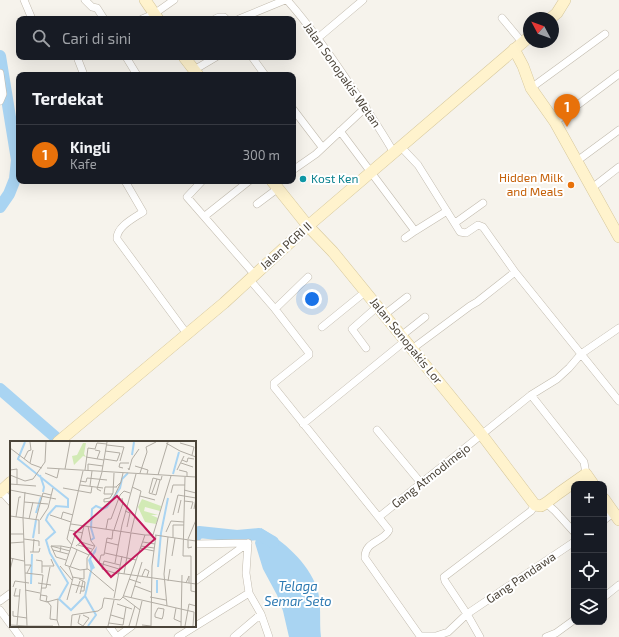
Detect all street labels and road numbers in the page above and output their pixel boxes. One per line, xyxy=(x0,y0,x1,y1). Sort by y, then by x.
street label: Jalan Sonopakis Wetan xyxy=(301,19,384,130)
street label: Jalan PGRI II xyxy=(257,218,314,272)
street label: Jalan Sonopakis Lor xyxy=(368,294,446,386)
street label: Gang Atmodimejo xyxy=(388,440,473,511)
street label: Gang Pandawa xyxy=(483,549,558,606)

